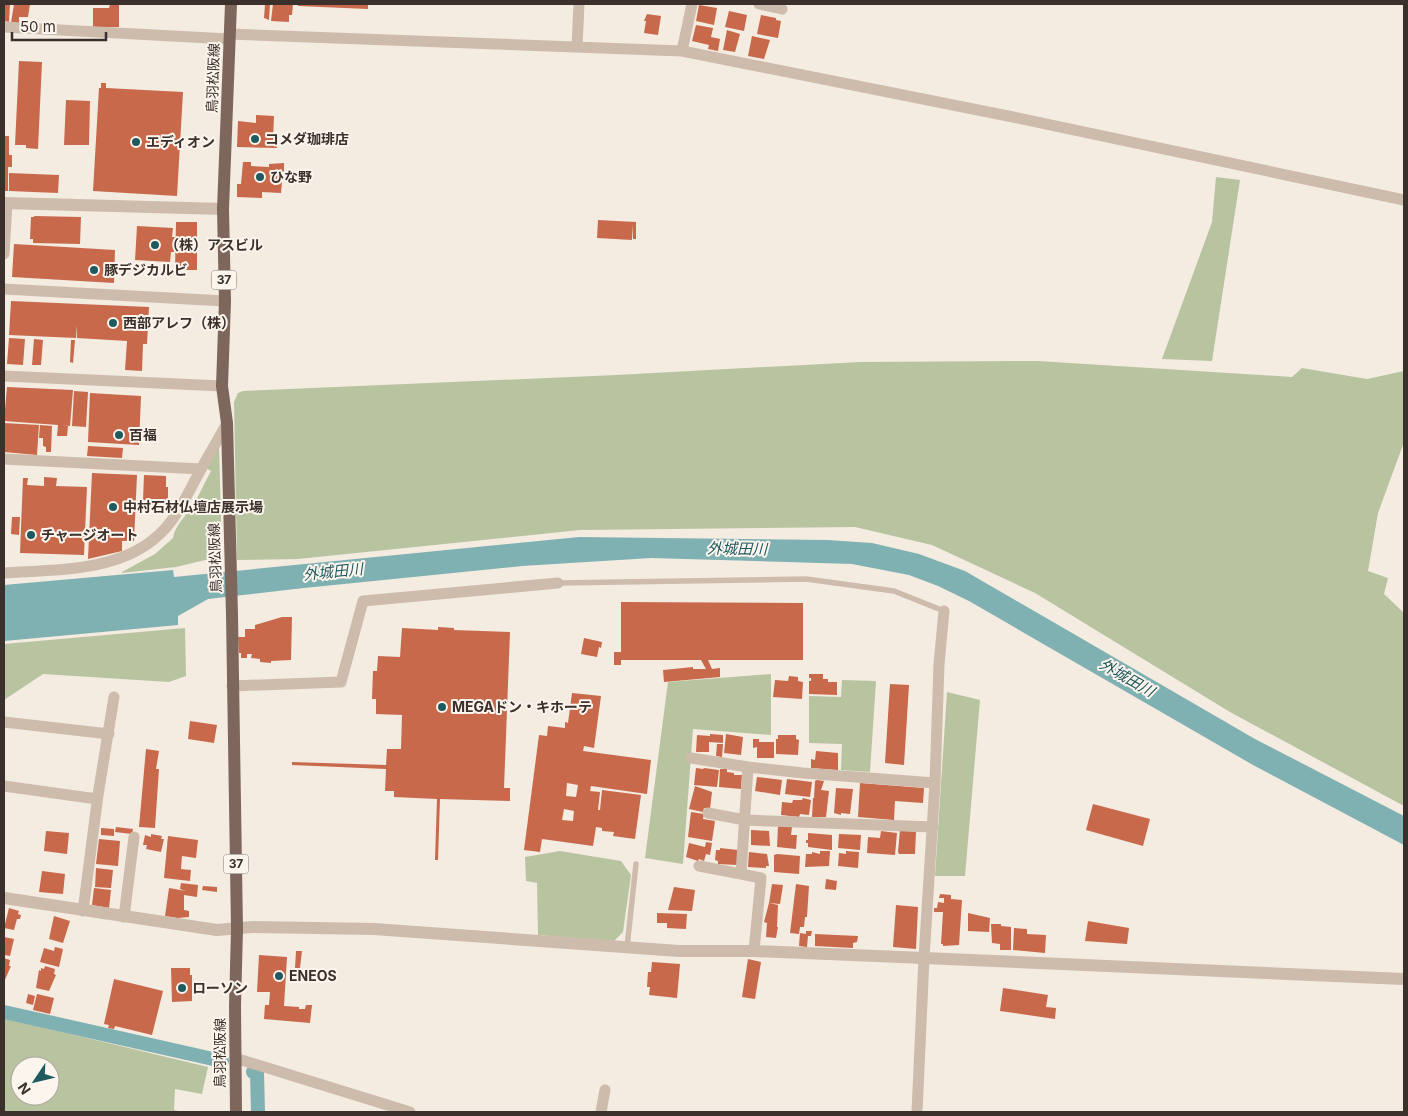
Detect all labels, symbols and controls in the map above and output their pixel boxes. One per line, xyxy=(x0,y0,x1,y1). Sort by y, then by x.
scale bar xyxy=(12,10,106,42)
text: 50 m xyxy=(20,17,56,36)
street label: 鳥羽松阪線 xyxy=(203,43,222,113)
place label: コメダ珈琲店 xyxy=(265,130,349,147)
place label: エディオン xyxy=(146,133,215,150)
marker: コメダ珈琲店 xyxy=(249,133,261,145)
marker: エディオン xyxy=(130,136,142,148)
place label: ひな野 xyxy=(270,168,312,185)
marker: ひな野 xyxy=(254,171,266,183)
place label: （株）アスビル xyxy=(165,236,263,253)
marker: （株）アスビル xyxy=(149,239,161,251)
place label: 豚デジカルビ xyxy=(104,261,188,278)
marker: 豚デジカルビ xyxy=(88,264,100,276)
road number: 37 xyxy=(212,270,236,290)
place label: 西部アレフ（株） xyxy=(123,314,235,331)
marker: 西部アレフ（株） xyxy=(107,317,119,329)
place label: 百福 xyxy=(129,426,157,443)
marker: 百福 xyxy=(113,429,125,441)
place label: 中村石材仏壇店展示場 xyxy=(123,498,263,515)
marker: 中村石材仏壇店展示場 xyxy=(107,501,119,513)
street label: 鳥羽松阪線 xyxy=(205,523,224,593)
place label: チャージオート xyxy=(41,526,139,543)
marker: チャージオート xyxy=(25,529,37,541)
water label: 外城田川 xyxy=(707,538,769,559)
water label: 外城田川 xyxy=(302,559,366,584)
water label: 外城田川 xyxy=(1097,654,1160,702)
place label: MEGAドン・キホーテ xyxy=(452,698,592,715)
marker: MEGAドン・キホーテ xyxy=(436,701,448,713)
road number: 37 xyxy=(224,854,248,874)
place label: ENEOS xyxy=(289,967,337,984)
marker: ENEOS xyxy=(273,970,285,982)
place label: ローソン xyxy=(192,979,248,996)
marker: ローソン xyxy=(176,982,188,994)
street label: 鳥羽松阪線 xyxy=(211,1018,228,1088)
north arrow xyxy=(10,1056,60,1106)
text: N xyxy=(14,1079,34,1098)

